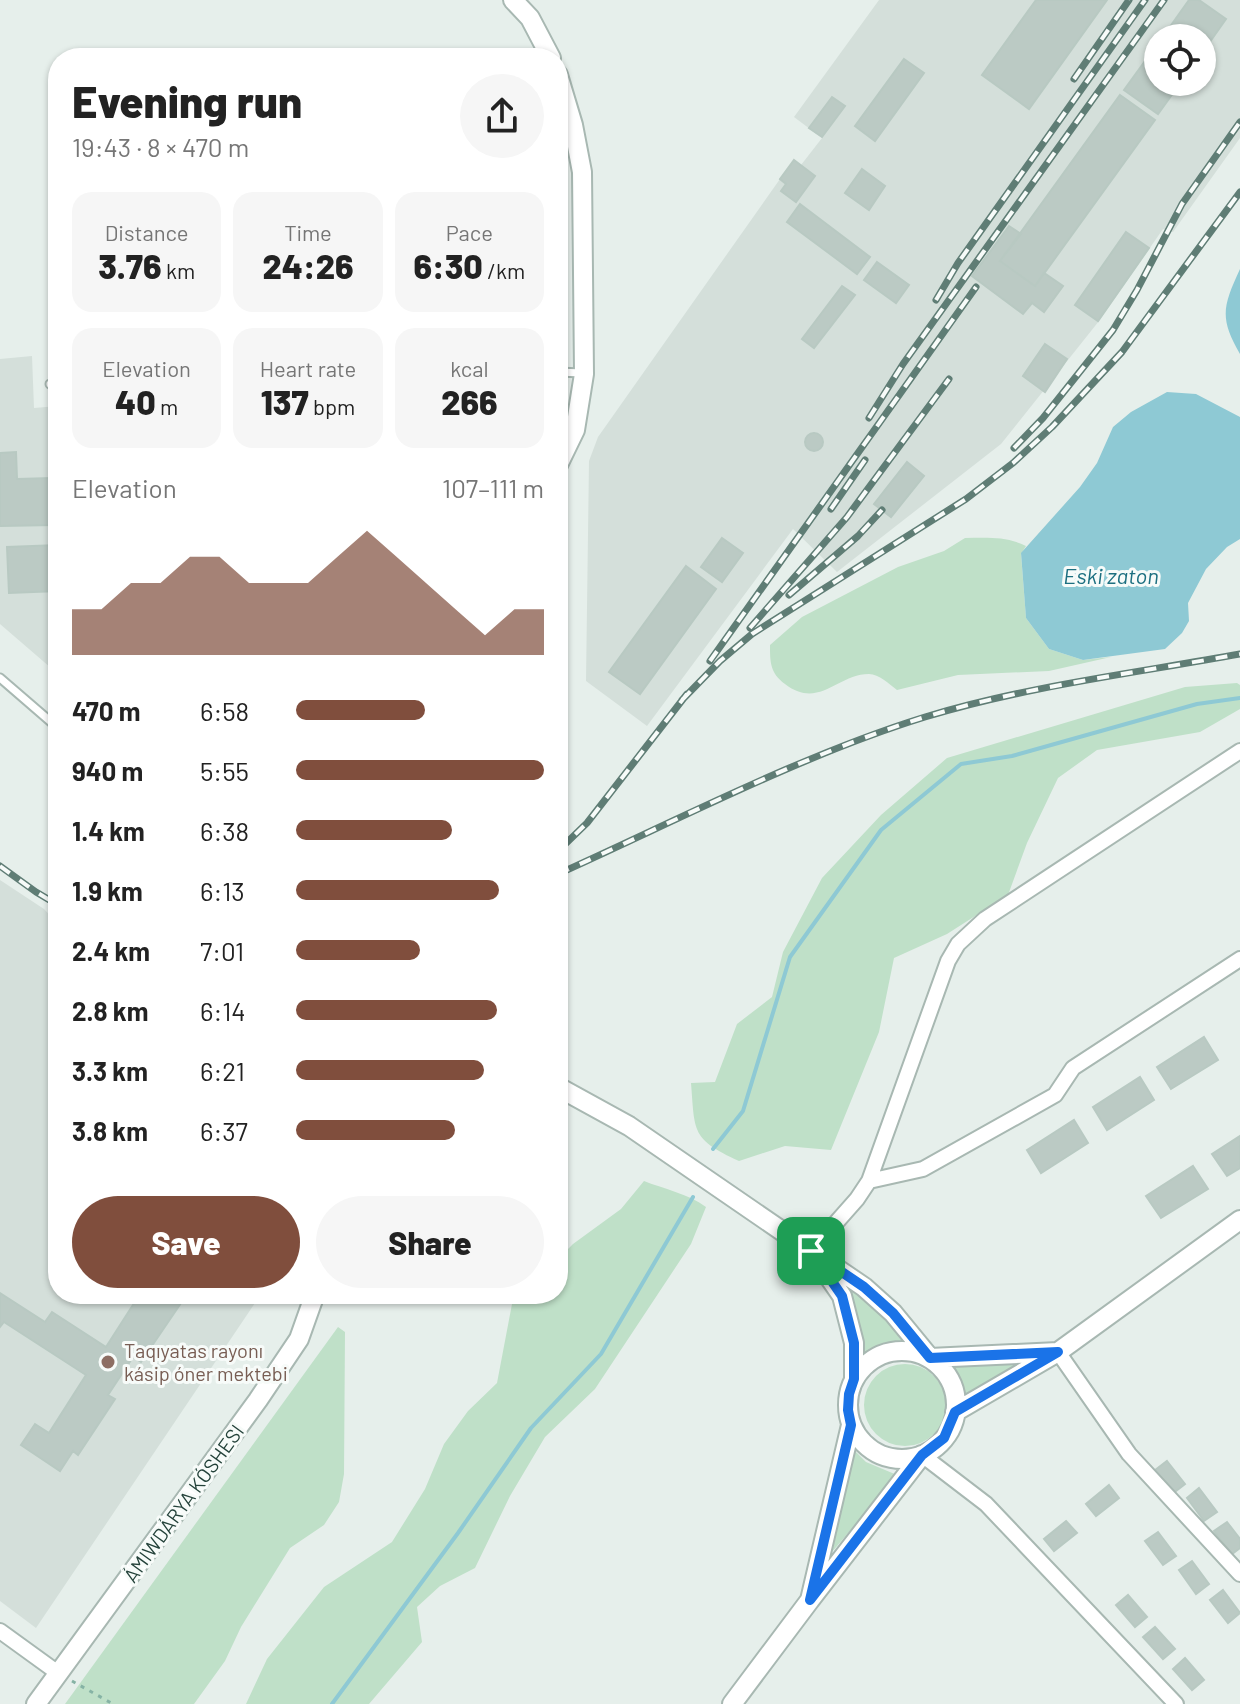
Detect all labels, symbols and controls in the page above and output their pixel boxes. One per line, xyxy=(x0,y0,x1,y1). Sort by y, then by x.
map controls xyxy=(1144,24,1216,96)
button: locate xyxy=(1144,24,1216,96)
text: Evening run xyxy=(72,74,302,127)
button: share xyxy=(460,74,544,158)
text: 19:43 · 8 × 470 m xyxy=(72,131,249,162)
text: Distance xyxy=(105,219,189,245)
text: Time xyxy=(284,219,332,245)
text: Pace xyxy=(446,219,493,245)
text: 3.76 xyxy=(98,245,162,286)
text: 24:26 xyxy=(262,245,354,286)
text: 6:30 xyxy=(413,245,483,286)
text: km xyxy=(162,257,195,283)
text: /km xyxy=(483,257,525,283)
text: Elevation xyxy=(102,355,191,381)
text: Heart rate xyxy=(260,355,356,381)
text: kcal xyxy=(450,355,489,381)
text: 40 xyxy=(115,381,156,422)
text: 137 xyxy=(261,381,309,422)
text: 266 xyxy=(441,381,498,422)
text: m xyxy=(156,393,178,419)
text: bpm xyxy=(309,393,355,419)
text: Elevation xyxy=(72,472,177,503)
text: 107–111 m xyxy=(442,472,544,503)
water label: Eski zaton xyxy=(1063,562,1159,588)
text: 470 m xyxy=(72,695,140,726)
text: 6:58 xyxy=(200,695,249,726)
text: 940 m xyxy=(72,755,143,786)
text: 5:55 xyxy=(200,755,249,786)
text: 1.4 km xyxy=(72,815,145,846)
text: 6:38 xyxy=(200,815,249,846)
text: 1.9 km xyxy=(72,875,143,906)
text: 6:13 xyxy=(200,875,245,906)
text: 2.4 km xyxy=(72,935,150,966)
text: 7:01 xyxy=(200,935,244,966)
text: 2.8 km xyxy=(72,995,148,1026)
text: 6:14 xyxy=(200,995,246,1026)
text: 3.3 km xyxy=(72,1055,148,1086)
text: 6:21 xyxy=(200,1055,245,1086)
text: 3.8 km xyxy=(72,1115,148,1146)
text: 6:37 xyxy=(200,1115,248,1146)
button: Save xyxy=(72,1196,300,1288)
button: Share xyxy=(316,1196,544,1288)
pin xyxy=(777,1217,845,1285)
icon: arrive xyxy=(789,1229,833,1273)
place label: Taqıyatas rayonı kásip óner mektebi xyxy=(124,1338,288,1385)
marker: Taqıyatas rayonı kásip óner mektebi xyxy=(99,1353,117,1371)
street label: ÁMIWDÁRYA KÓSHESI xyxy=(118,1420,248,1586)

